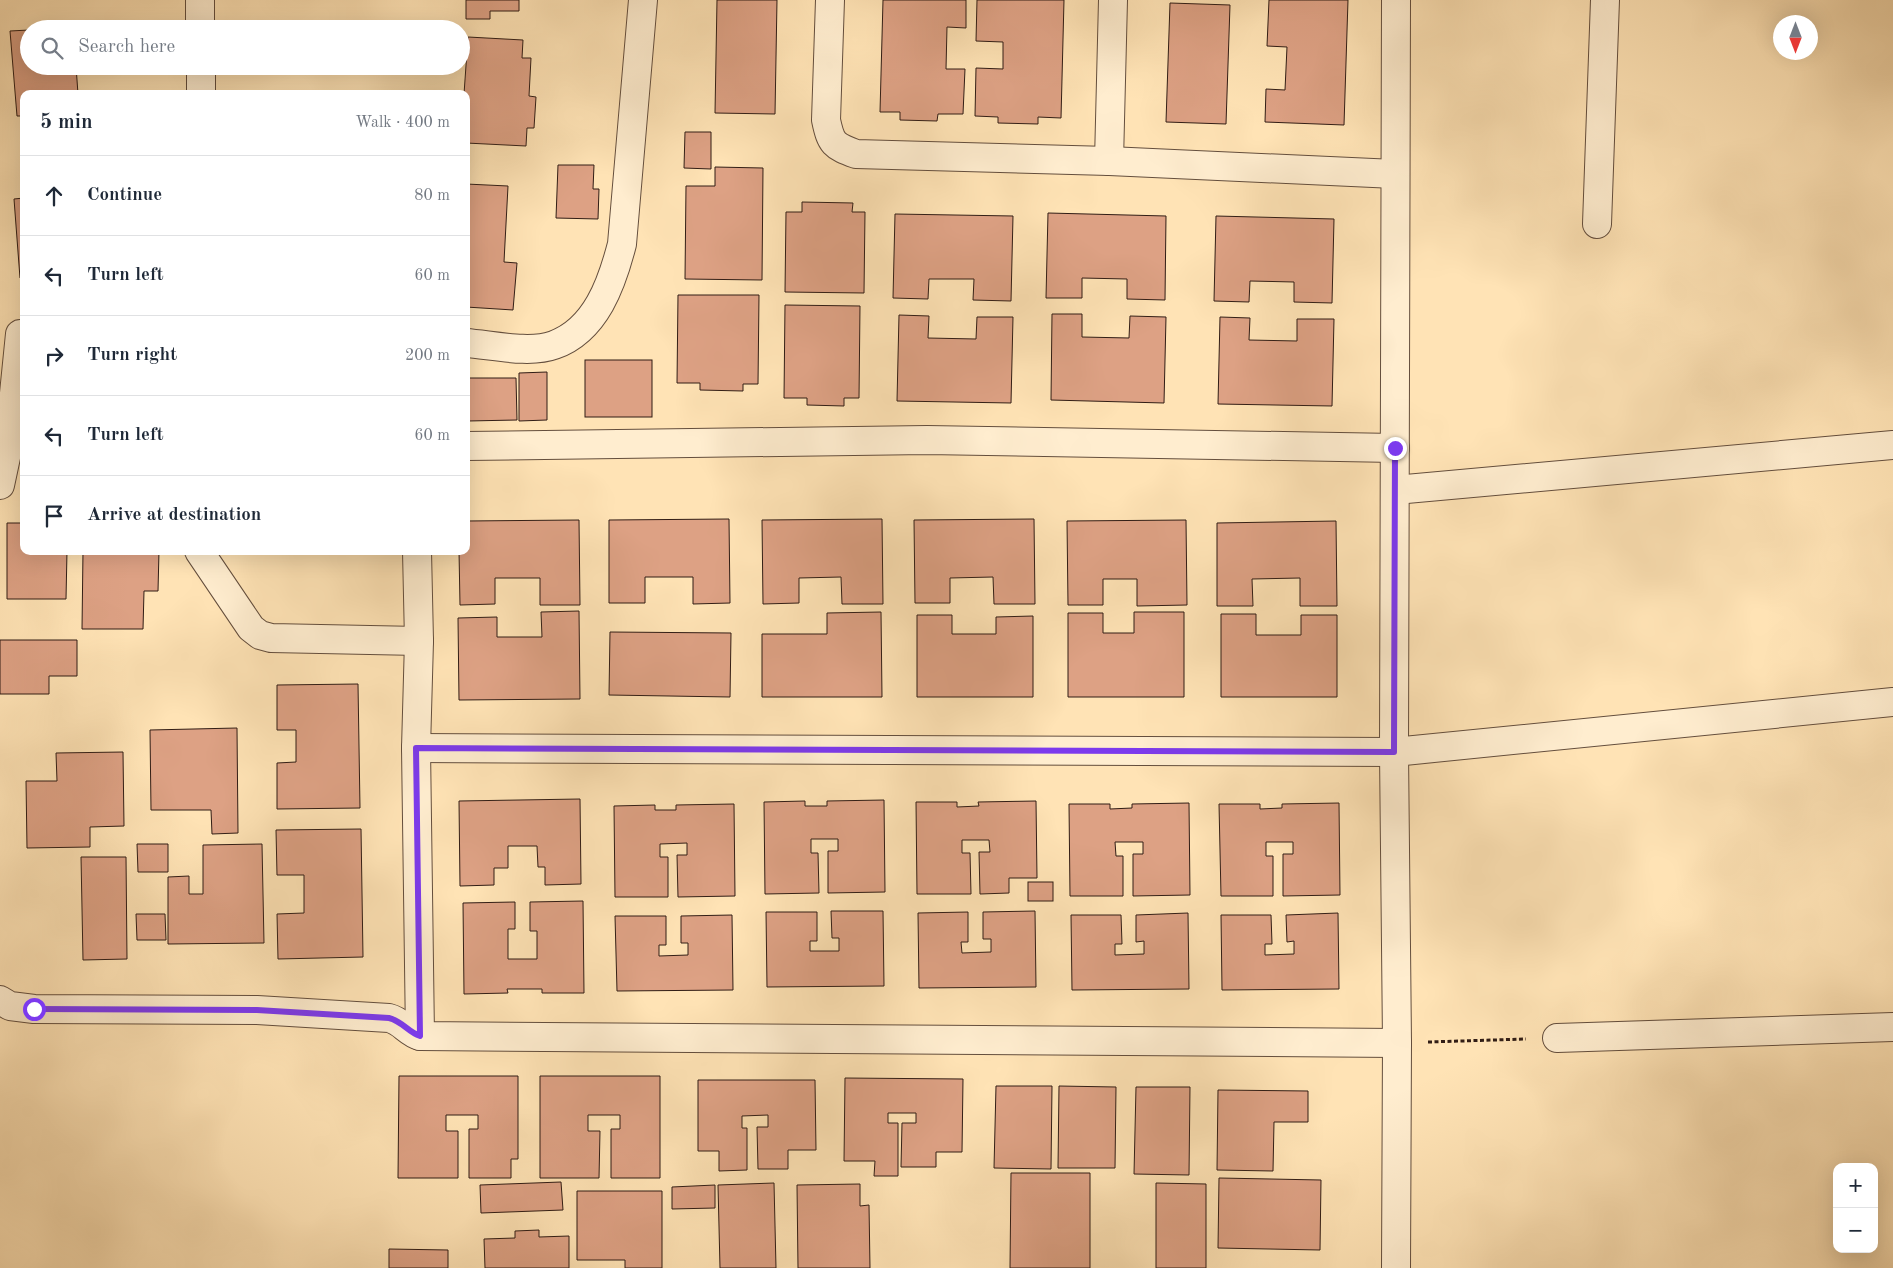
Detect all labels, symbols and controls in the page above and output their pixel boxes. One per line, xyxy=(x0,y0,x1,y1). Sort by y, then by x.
north arrow xyxy=(1773,15,1818,60)
search box xyxy=(20,20,470,75)
icon: search xyxy=(38,34,66,62)
text: Search here xyxy=(78,38,175,57)
text: 5 min xyxy=(40,112,93,133)
text: Walk · 400 m xyxy=(355,115,450,131)
icon: ahead xyxy=(40,182,68,210)
text: Continue xyxy=(87,186,162,205)
text: 80 m xyxy=(414,188,450,204)
icon: left xyxy=(40,262,68,290)
text: Turn left xyxy=(87,266,164,285)
text: 60 m xyxy=(414,268,450,284)
icon: right xyxy=(40,342,68,370)
text: Turn right xyxy=(87,346,177,365)
text: 200 m xyxy=(405,348,450,364)
icon: left xyxy=(40,422,68,450)
text: Turn left xyxy=(87,426,164,445)
text: 60 m xyxy=(414,428,450,444)
route end xyxy=(1384,437,1407,460)
icon: arrive xyxy=(40,502,68,530)
text: Arrive at destination xyxy=(87,506,261,525)
route start xyxy=(23,998,46,1021)
map controls xyxy=(1833,1163,1878,1253)
button: + xyxy=(1833,1163,1878,1208)
button: − xyxy=(1833,1208,1878,1253)

